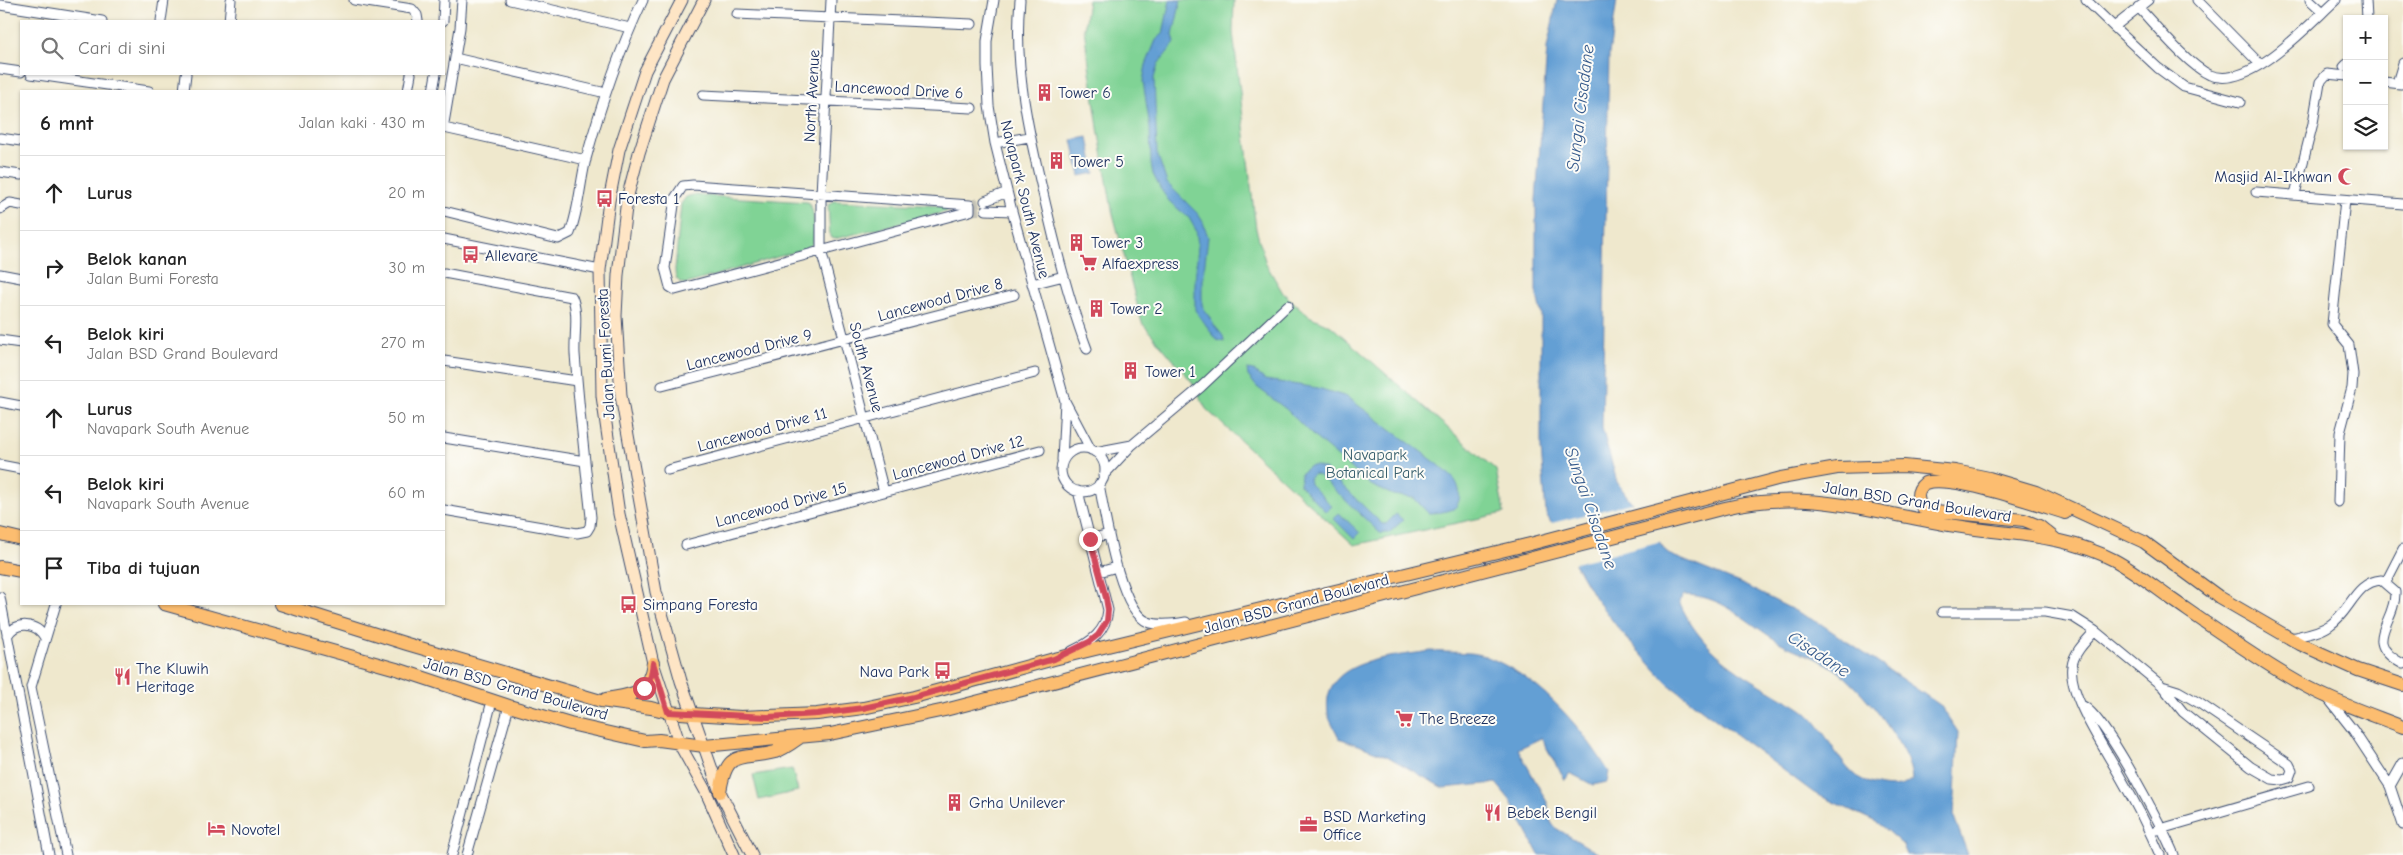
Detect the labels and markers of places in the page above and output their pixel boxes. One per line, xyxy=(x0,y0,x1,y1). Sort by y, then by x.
building icon: Tower 6 xyxy=(1034,82,1054,102)
place label: Tower 6 xyxy=(1058,84,1111,102)
building icon: Tower 5 xyxy=(1047,151,1067,171)
place label: Tower 5 xyxy=(1071,153,1124,171)
mosque icon: Masjid Al-Ikhwan xyxy=(2336,166,2356,186)
place label: Masjid Al-Ikhwan xyxy=(2214,168,2332,186)
bus stop icon: Foresta 1 xyxy=(594,188,614,208)
place label: Foresta 1 xyxy=(618,190,680,208)
building icon: Tower 3 xyxy=(1067,232,1087,252)
place label: Tower 3 xyxy=(1091,234,1143,252)
bus stop icon: Allevare xyxy=(461,245,481,265)
place label: Allevare xyxy=(485,247,538,265)
supermarket icon: Alfaexpress xyxy=(1078,253,1098,273)
place label: Alfaexpress xyxy=(1102,255,1179,273)
building icon: Tower 2 xyxy=(1086,298,1106,318)
place label: Tower 2 xyxy=(1110,300,1163,318)
building icon: Tower 1 xyxy=(1121,361,1141,381)
place label: Tower 1 xyxy=(1145,363,1196,381)
bus stop icon: Simpang Foresta xyxy=(619,594,639,614)
place label: Simpang Foresta xyxy=(643,596,758,614)
place label: The Kluwih Heritage xyxy=(136,660,209,696)
bus stop icon: Nava Park xyxy=(933,661,953,681)
place label: Nava Park xyxy=(860,663,929,681)
restaurant icon: The Kluwih Heritage xyxy=(112,667,132,687)
supermarket icon: The Breeze xyxy=(1395,708,1415,728)
place label: The Breeze xyxy=(1419,710,1496,728)
building icon: Grha Unilever xyxy=(945,792,965,812)
place label: Grha Unilever xyxy=(969,794,1065,812)
restaurant icon: Bebek Bengil xyxy=(1483,802,1503,822)
place label: Bebek Bengil xyxy=(1507,804,1597,822)
place label: BSD Marketing Office xyxy=(1323,808,1426,844)
office icon: BSD Marketing Office xyxy=(1299,815,1319,835)
hotel icon: Novotel xyxy=(207,819,227,839)
place label: Novotel xyxy=(231,821,280,839)

